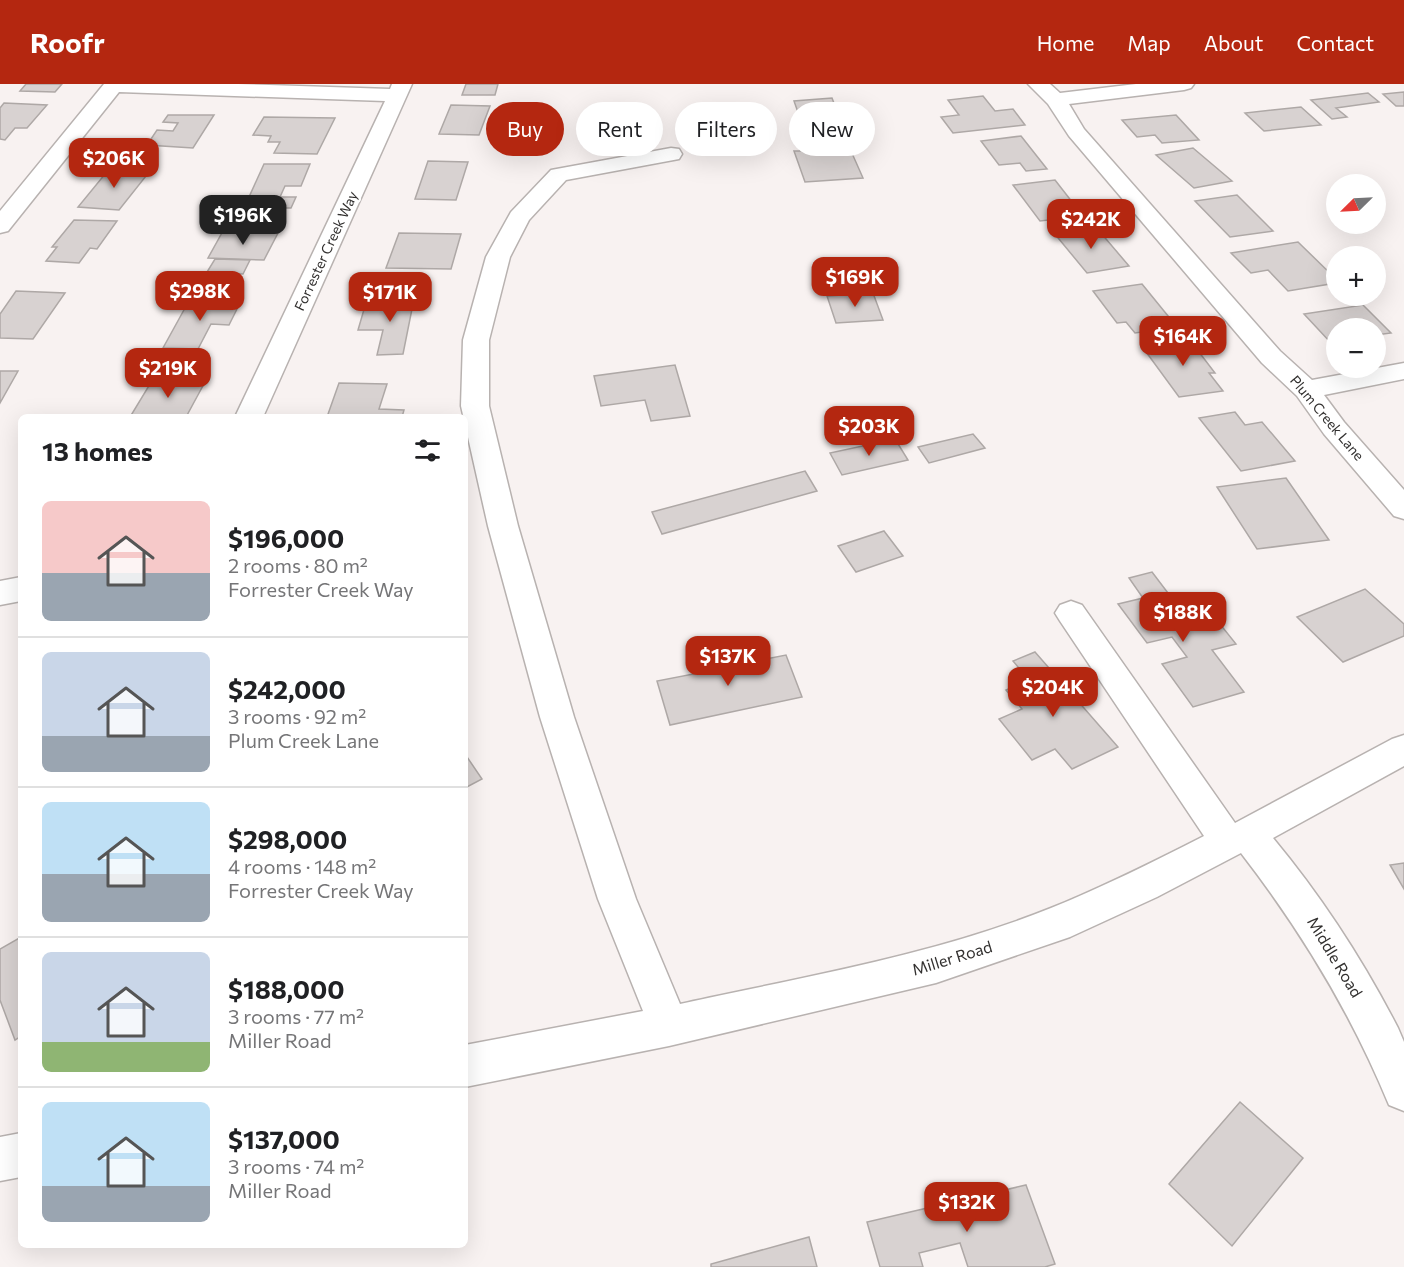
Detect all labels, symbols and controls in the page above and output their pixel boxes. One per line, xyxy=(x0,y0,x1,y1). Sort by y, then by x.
text: Roofr xyxy=(30,25,105,59)
text: Home xyxy=(1037,30,1094,55)
text: Map xyxy=(1127,30,1171,55)
text: About xyxy=(1204,30,1263,55)
text: Contact xyxy=(1296,30,1374,55)
chip: Buy xyxy=(486,102,564,156)
chip: Rent xyxy=(576,102,663,156)
chip: Filters xyxy=(675,102,777,156)
chip: New xyxy=(789,102,875,156)
pin: $206K xyxy=(72,138,156,189)
text: $206K xyxy=(83,145,145,169)
north arrow xyxy=(1326,174,1386,234)
map controls xyxy=(1326,174,1386,378)
street label: Forrester Creek Way xyxy=(290,188,361,313)
pin: $196K xyxy=(201,195,285,246)
pin: $242K xyxy=(1049,199,1133,250)
text: $196K xyxy=(213,202,273,226)
text: $242K xyxy=(1061,206,1121,230)
button: + xyxy=(1326,246,1386,306)
pin: $169K xyxy=(813,257,897,308)
text: $169K xyxy=(826,264,884,288)
pin: $298K xyxy=(158,271,242,322)
pin: $171K xyxy=(348,272,432,323)
text: $298K xyxy=(169,278,231,302)
text: $171K xyxy=(363,279,417,303)
pin: $164K xyxy=(1141,316,1225,367)
button: − xyxy=(1326,318,1386,378)
text: $164K xyxy=(1153,323,1213,347)
pin: $219K xyxy=(126,348,210,399)
text: $219K xyxy=(139,355,197,379)
street label: Plum Creek Lane xyxy=(1287,372,1368,464)
pin: $203K xyxy=(827,406,911,457)
text: $203K xyxy=(838,413,900,437)
icon: filters xyxy=(411,434,444,467)
text: 13 homes xyxy=(42,435,153,466)
text: $196,000 xyxy=(228,522,344,553)
icon: home xyxy=(90,525,162,597)
text: 2 rooms · 80 m² xyxy=(228,553,368,577)
text: Forrester Creek Way xyxy=(228,577,414,601)
pin: $188K xyxy=(1141,592,1225,643)
text: $188K xyxy=(1153,599,1213,623)
pin: $137K xyxy=(686,636,770,687)
text: $137K xyxy=(700,643,756,667)
pin: $204K xyxy=(1011,667,1095,718)
text: $242,000 xyxy=(228,673,346,704)
text: $204K xyxy=(1022,674,1084,698)
icon: home xyxy=(90,676,162,748)
text: 3 rooms · 92 m² xyxy=(228,704,366,728)
text: Plum Creek Lane xyxy=(228,728,379,752)
text: $298,000 xyxy=(228,823,347,854)
icon: home xyxy=(90,826,162,898)
text: 4 rooms · 148 m² xyxy=(228,854,376,878)
text: Forrester Creek Way xyxy=(228,878,414,902)
street label: Middle Road xyxy=(1304,913,1367,1001)
street label: Miller Road xyxy=(909,936,994,979)
text: $188,000 xyxy=(228,973,344,1004)
icon: home xyxy=(90,976,162,1048)
text: 3 rooms · 77 m² xyxy=(228,1004,364,1028)
text: Miller Road xyxy=(228,1028,332,1052)
text: $137,000 xyxy=(228,1123,340,1154)
icon: home xyxy=(90,1126,162,1198)
text: 3 rooms · 74 m² xyxy=(228,1154,364,1178)
text: Miller Road xyxy=(228,1178,332,1202)
pin: $132K xyxy=(925,1182,1009,1233)
text: $132K xyxy=(938,1189,996,1213)

